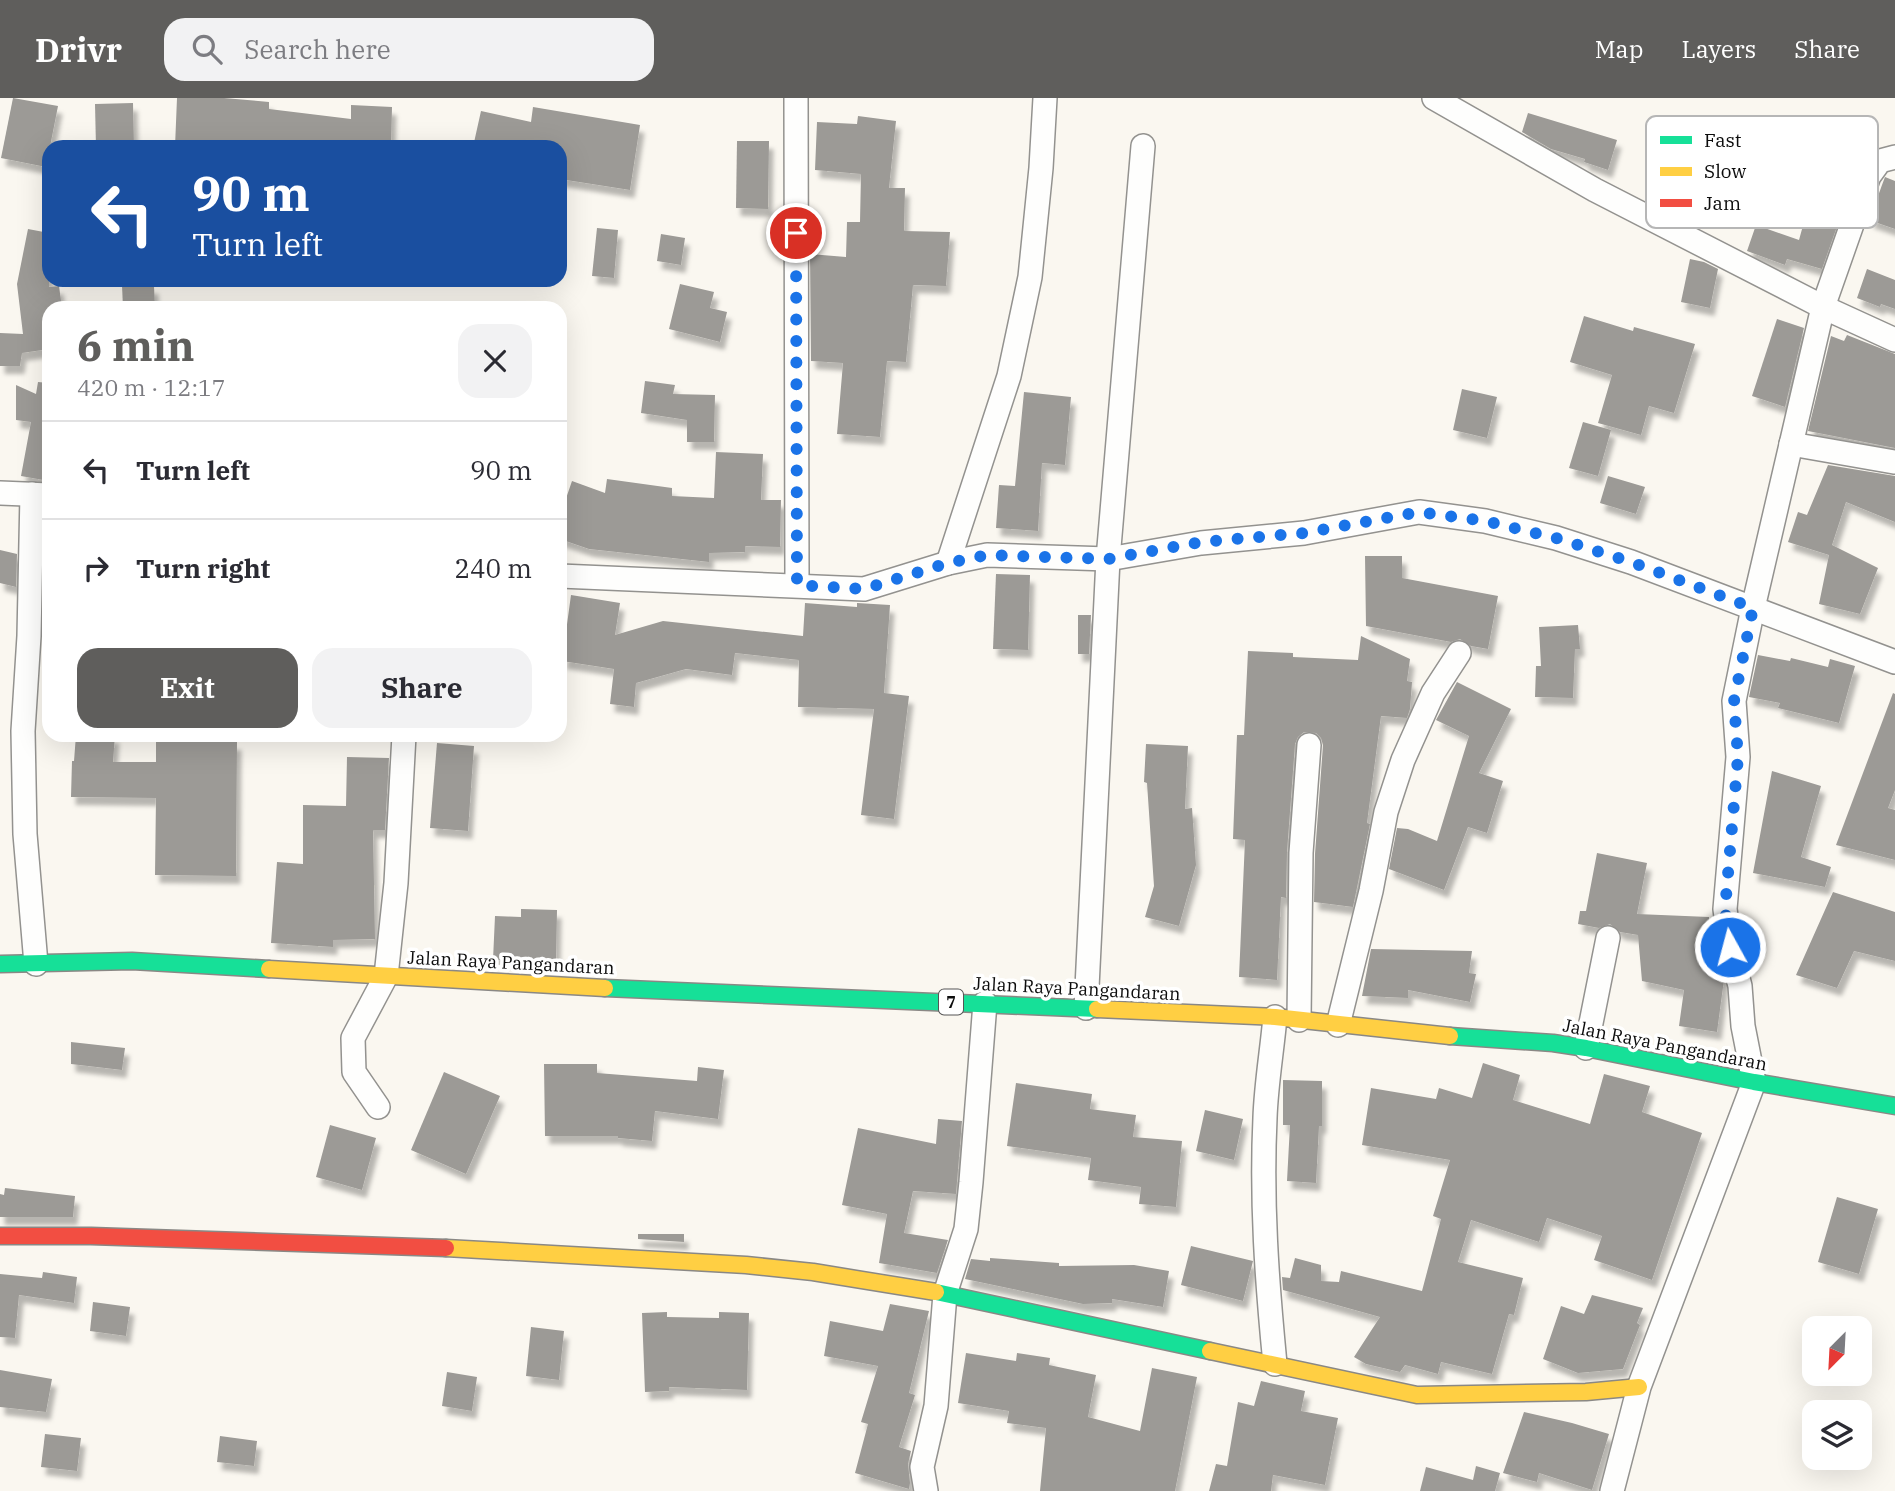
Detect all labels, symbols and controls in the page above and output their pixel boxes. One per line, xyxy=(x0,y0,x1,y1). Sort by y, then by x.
search box xyxy=(164,18,654,81)
text: Drivr xyxy=(35,28,122,71)
icon: search xyxy=(188,30,226,68)
text: Search here xyxy=(244,32,391,66)
text: Map xyxy=(1595,33,1643,65)
text: Layers xyxy=(1681,33,1756,65)
text: Share xyxy=(1794,33,1860,65)
legend xyxy=(1646,116,1878,228)
text: Fast xyxy=(1704,128,1742,152)
text: Slow xyxy=(1704,159,1746,183)
text: 90 m xyxy=(192,161,310,224)
icon: left xyxy=(77,168,168,259)
text: Jam xyxy=(1704,191,1741,215)
pin xyxy=(766,203,826,263)
icon: arrive xyxy=(777,214,815,252)
text: Turn left xyxy=(192,223,323,265)
text: 6 min xyxy=(77,318,195,373)
button: close xyxy=(458,324,532,398)
text: 420 m · 12:17 xyxy=(77,372,226,402)
icon: left xyxy=(77,451,115,489)
text: Turn left xyxy=(136,453,250,487)
text: 90 m xyxy=(470,453,532,487)
icon: right xyxy=(77,549,115,587)
text: Turn right xyxy=(136,551,270,585)
text: 240 m xyxy=(454,551,532,585)
button: Exit xyxy=(77,648,298,728)
button: Share xyxy=(312,648,532,728)
position arrow xyxy=(1693,910,1767,984)
street label: Jalan Raya Pangandaran xyxy=(407,946,615,979)
street label: Jalan Raya Pangandaran xyxy=(973,972,1181,1005)
road number: 7 xyxy=(939,989,963,1014)
street label: Jalan Raya Pangandaran xyxy=(1561,1013,1769,1076)
north arrow xyxy=(1802,1316,1872,1386)
map controls xyxy=(1802,1316,1872,1470)
button: layers xyxy=(1802,1400,1872,1470)

